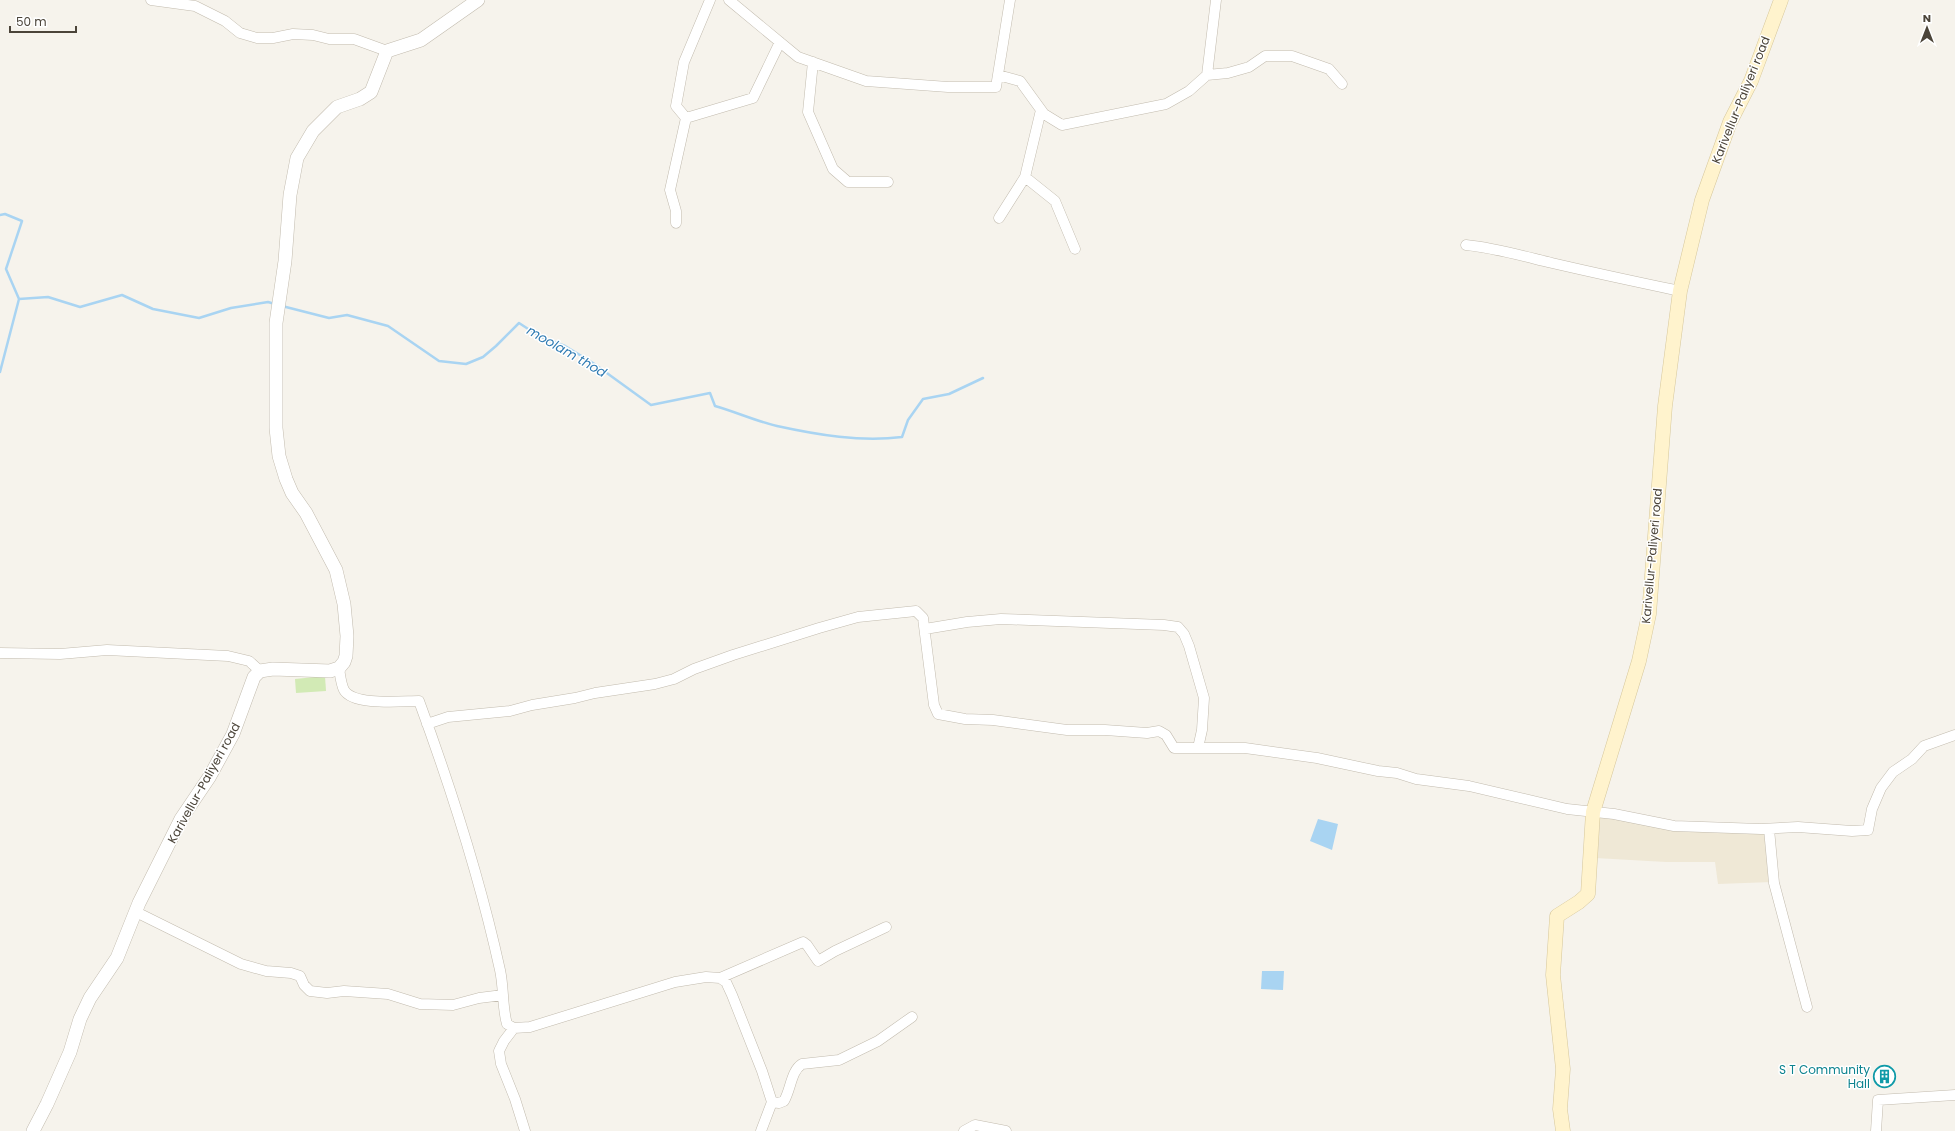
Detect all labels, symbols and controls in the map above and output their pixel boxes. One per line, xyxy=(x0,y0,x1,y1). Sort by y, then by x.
scale bar xyxy=(10,8,76,34)
north arrow xyxy=(1907,8,1947,48)
text: N xyxy=(1923,10,1931,26)
text: 50 m xyxy=(16,13,47,30)
street label: Karivellur-Paliyeri road xyxy=(1707,34,1774,166)
water label: moolam thod xyxy=(523,321,610,382)
street label: Karivellur-Paliyeri road xyxy=(1637,488,1666,624)
street label: Karivellur-Paliyeri road xyxy=(163,719,244,846)
place label: S T Community Hall xyxy=(1779,1061,1870,1092)
building icon: S T Community Hall xyxy=(1872,1064,1898,1090)

